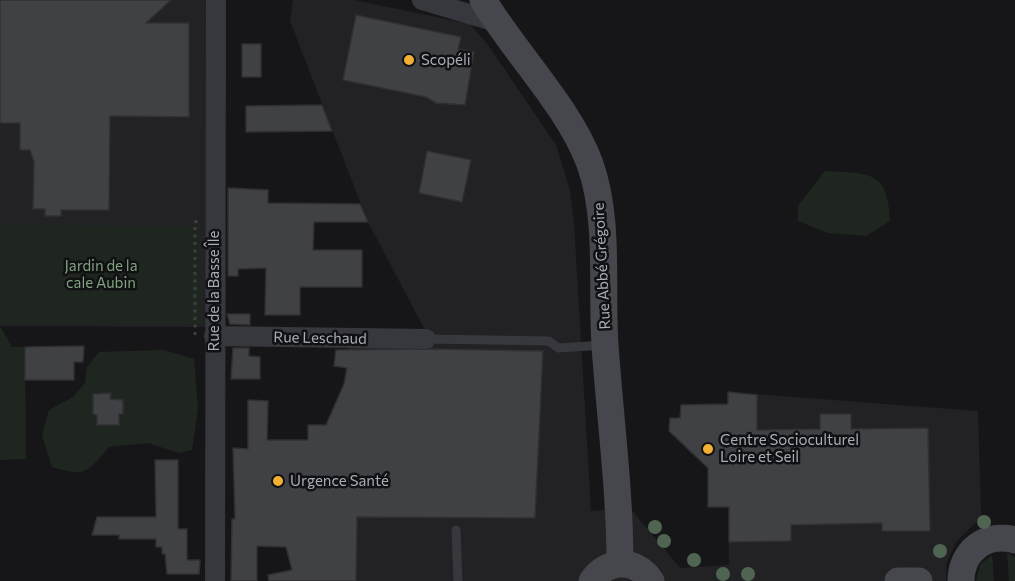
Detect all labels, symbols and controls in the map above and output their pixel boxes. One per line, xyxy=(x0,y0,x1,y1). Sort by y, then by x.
place label: Scopéli xyxy=(421,51,471,69)
marker: Scopéli xyxy=(402,53,416,67)
street label: Rue Abbé Grégoire xyxy=(590,202,614,330)
street label: Rue de la Basse Île xyxy=(205,231,223,351)
park label: Jardin de la cale Aubin xyxy=(64,257,138,292)
street label: Rue Leschaud xyxy=(273,328,367,348)
place label: Centre Socioculturel Loire et Seil xyxy=(720,431,859,466)
marker: Centre Socioculturel Loire et Seil xyxy=(701,442,715,456)
place label: Urgence Santé xyxy=(290,472,389,490)
marker: Urgence Santé xyxy=(271,474,285,488)

